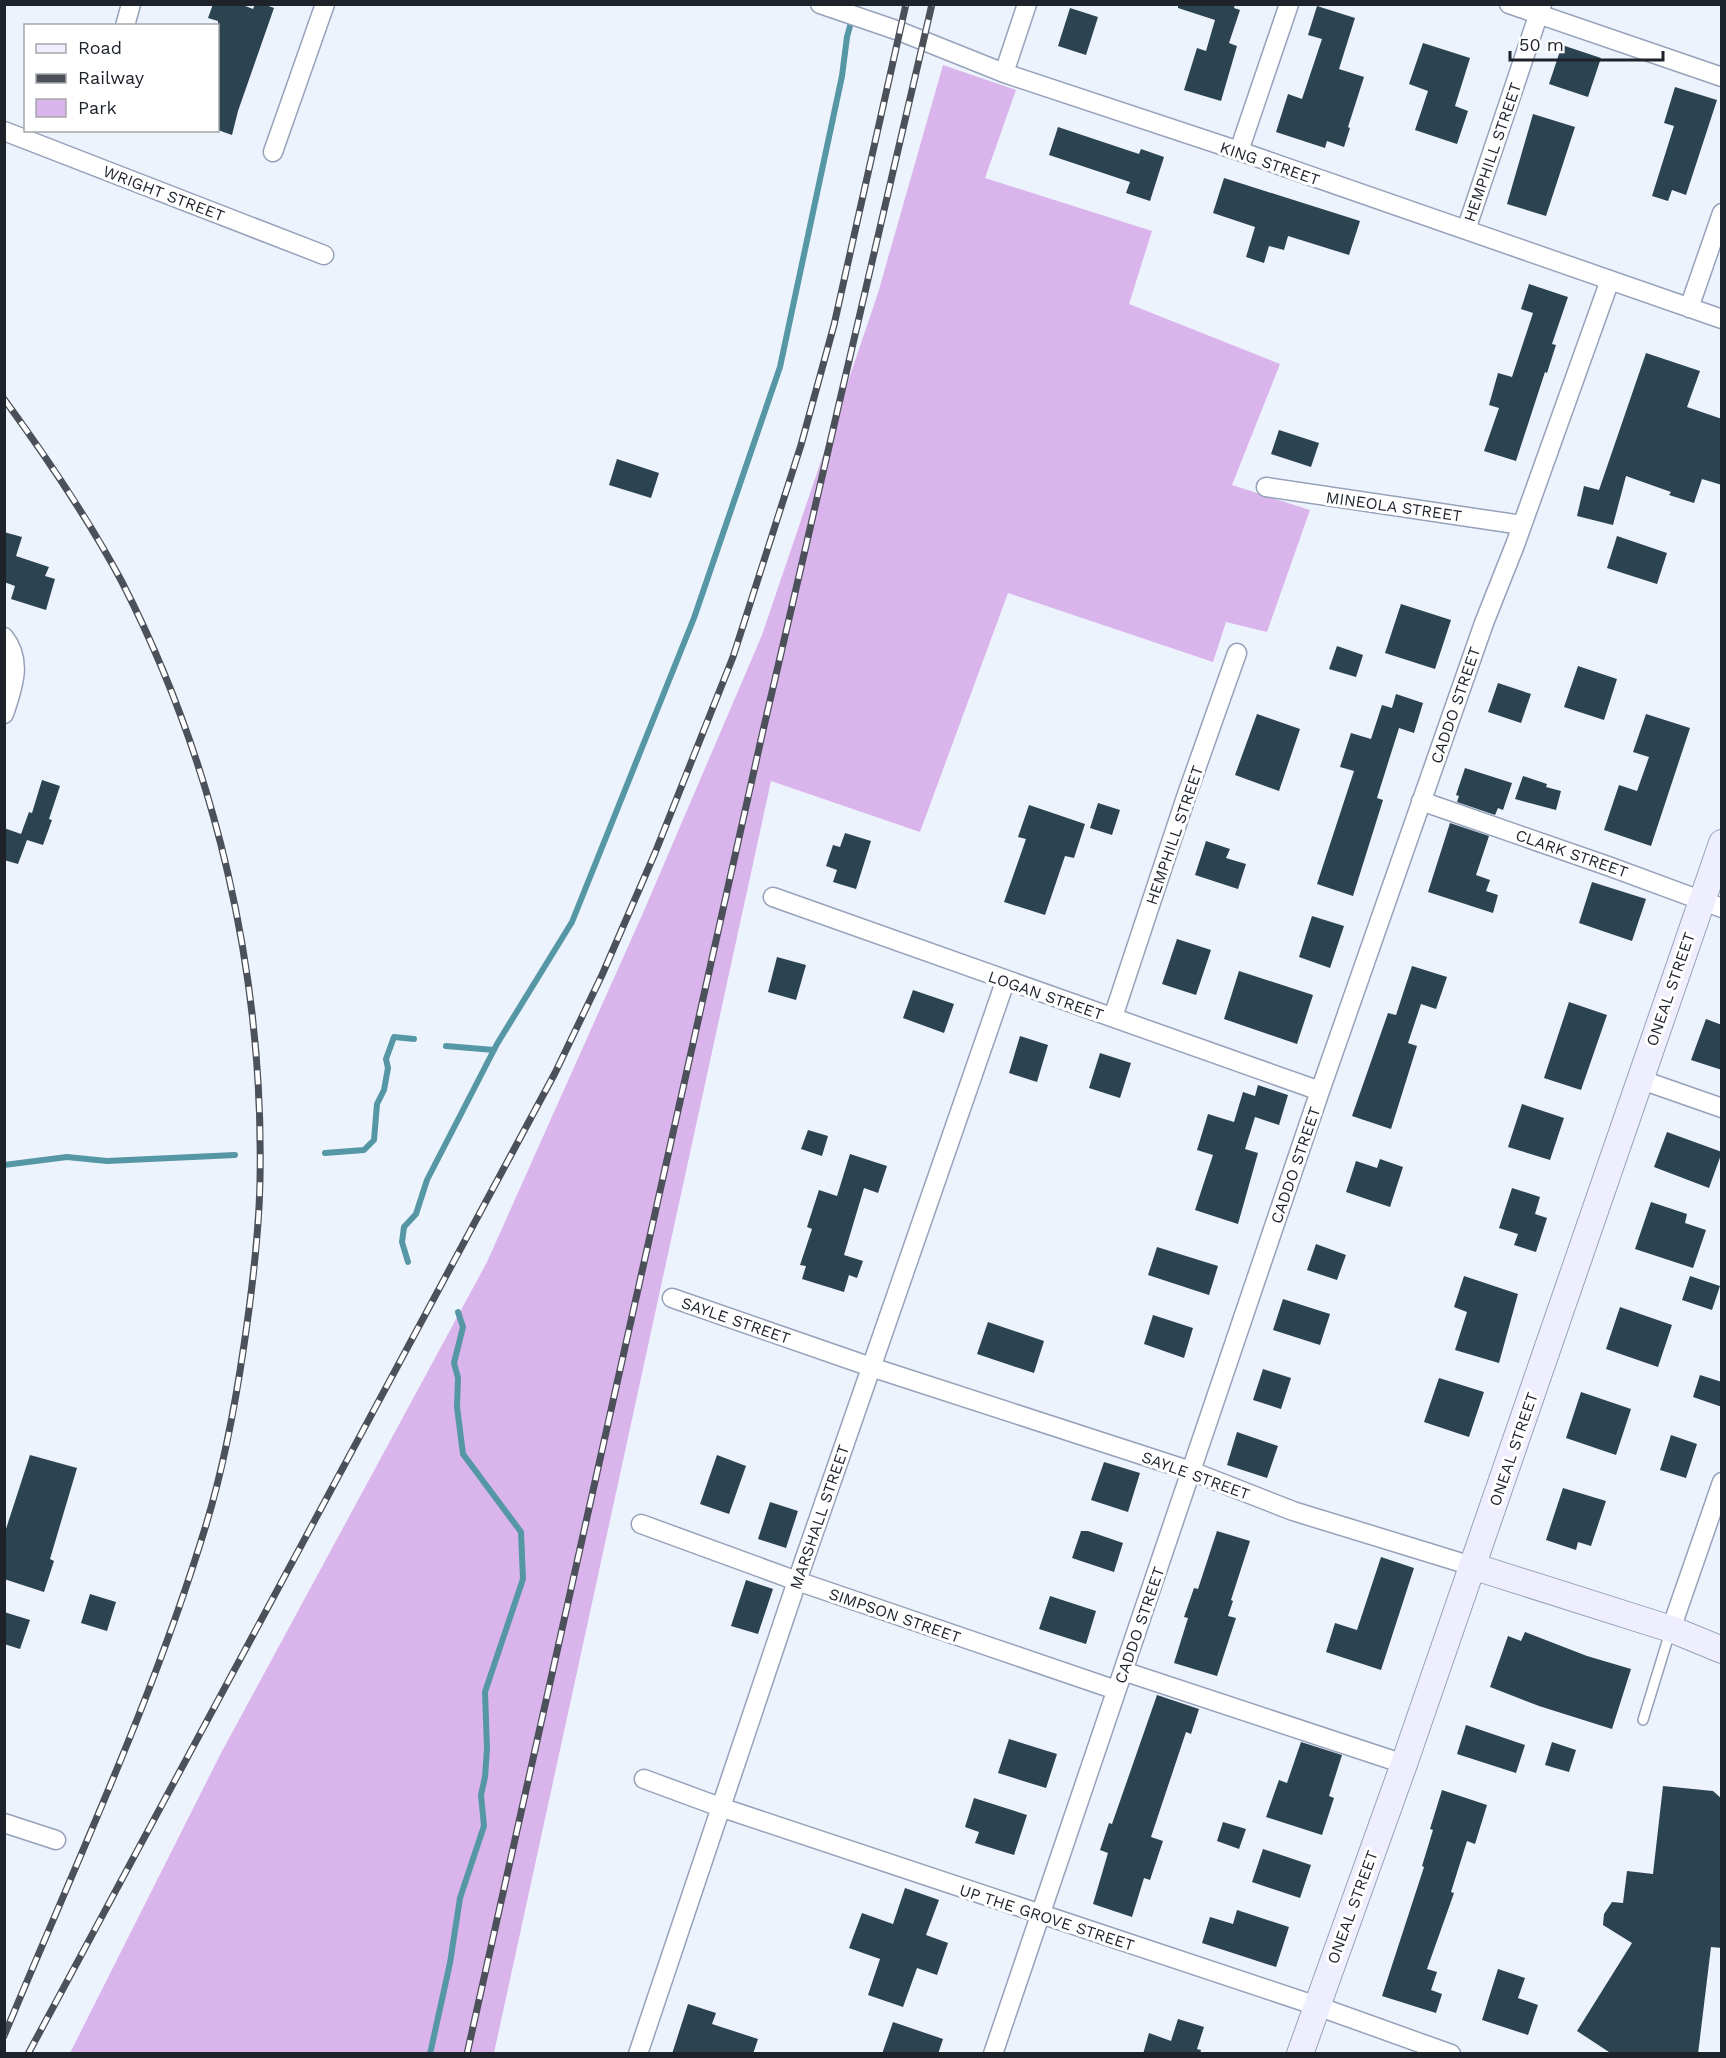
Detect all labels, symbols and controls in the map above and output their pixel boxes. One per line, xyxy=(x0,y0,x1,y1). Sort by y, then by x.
legend xyxy=(24,24,219,132)
scale bar xyxy=(1510,24,1663,62)
text: 50 m xyxy=(1519,34,1564,55)
text: Road xyxy=(78,37,122,58)
text: Railway xyxy=(78,67,145,88)
street label: HEMPHILL STREET xyxy=(1460,80,1525,224)
text: Park xyxy=(78,97,117,118)
street label: KING STREET xyxy=(1217,138,1322,190)
street label: WRIGHT STREET xyxy=(100,161,228,226)
street label: MINEOLA STREET xyxy=(1325,488,1464,525)
street label: CADDO STREET xyxy=(1427,644,1484,766)
street label: HEMPHILL STREET xyxy=(1142,763,1207,907)
street label: CLARK STREET xyxy=(1513,825,1631,882)
street label: ONEAL STREET xyxy=(1642,929,1699,1049)
street label: LOGAN STREET xyxy=(986,967,1106,1024)
street label: CADDO STREET xyxy=(1267,1104,1324,1226)
street label: SAYLE STREET xyxy=(679,1293,793,1348)
street label: ONEAL STREET xyxy=(1485,1389,1542,1509)
street label: MARSHALL STREET xyxy=(786,1442,853,1592)
street label: SAYLE STREET xyxy=(1139,1447,1253,1504)
street label: CADDO STREET xyxy=(1111,1564,1168,1686)
street label: SIMPSON STREET xyxy=(826,1584,963,1647)
street label: ONEAL STREET xyxy=(1323,1848,1382,1966)
street label: UP THE GROVE STREET xyxy=(957,1880,1137,1955)

